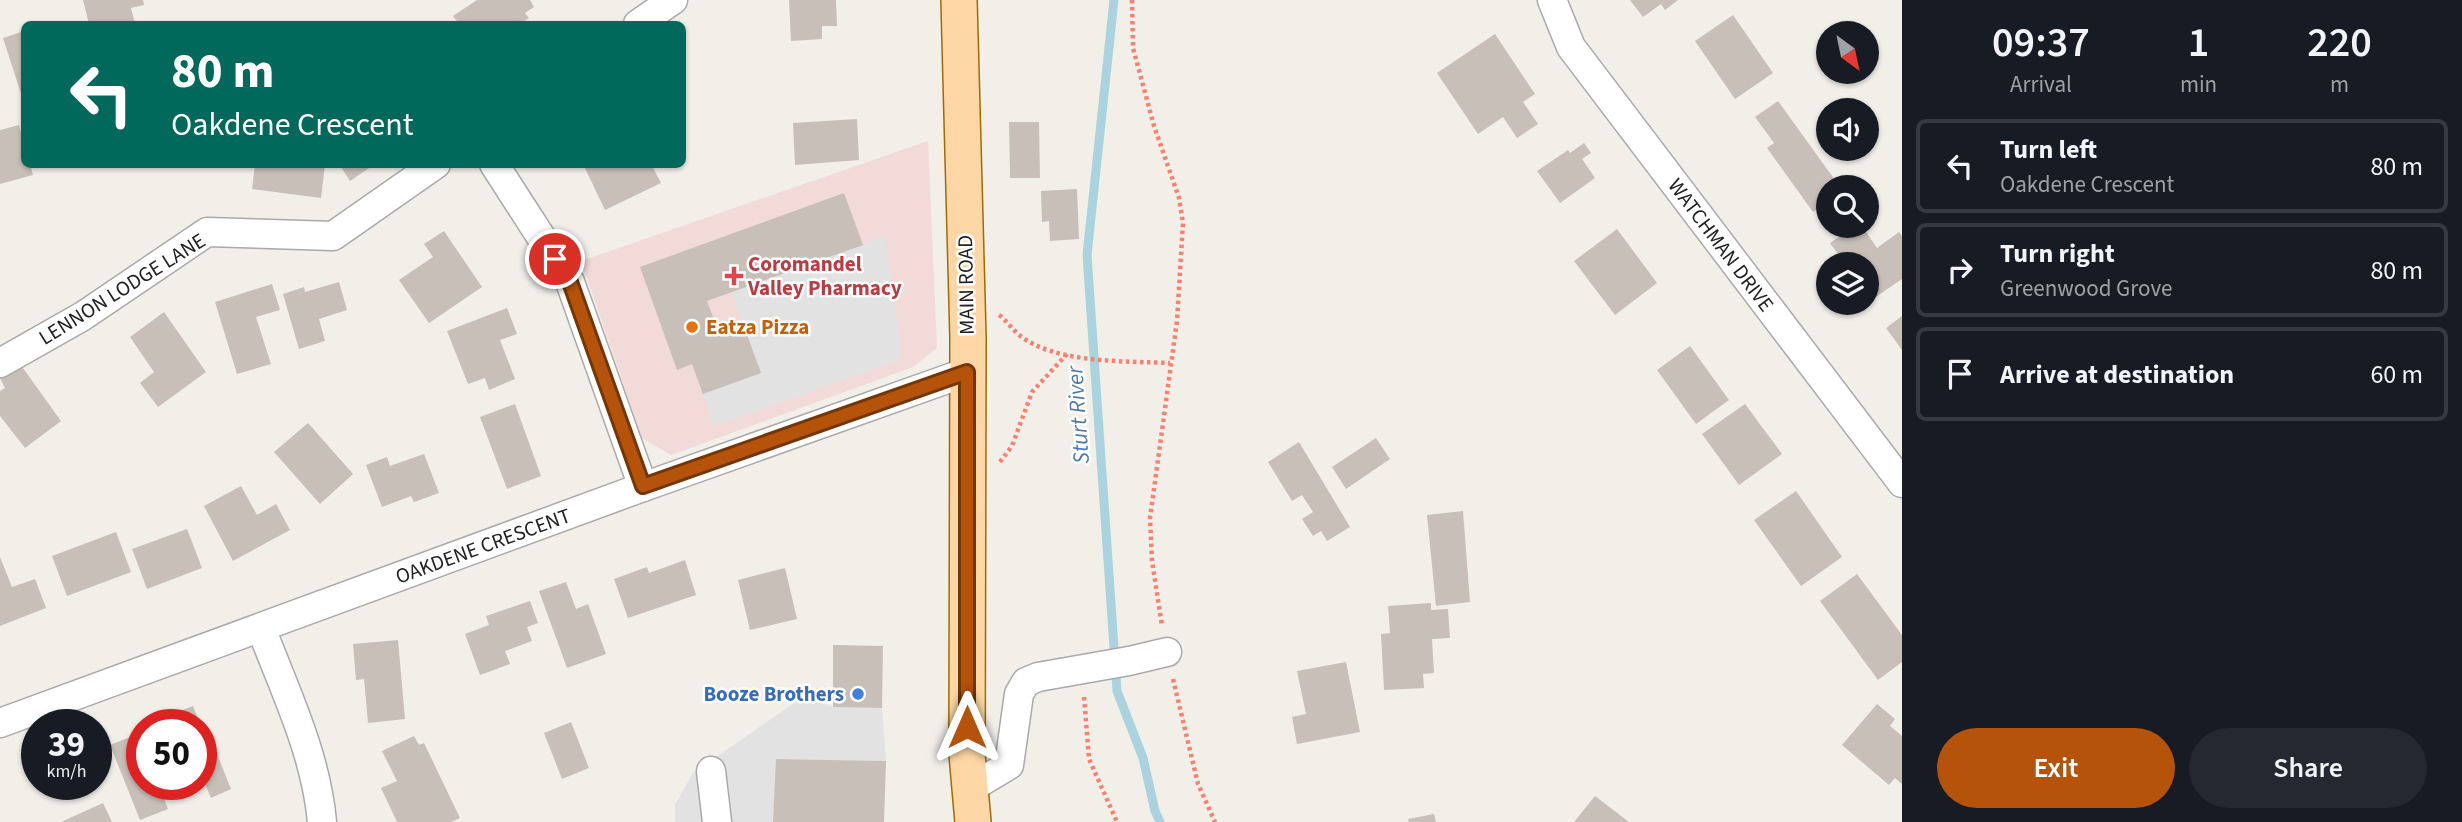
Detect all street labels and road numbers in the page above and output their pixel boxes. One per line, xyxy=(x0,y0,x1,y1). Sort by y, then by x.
street label: WATCHMAN DRIVE xyxy=(1661,172,1781,318)
street label: LENNON LODGE LANE xyxy=(33,226,211,352)
street label: MAIN ROAD xyxy=(950,235,982,335)
street label: OAKDENE CRESCENT xyxy=(391,500,575,592)

